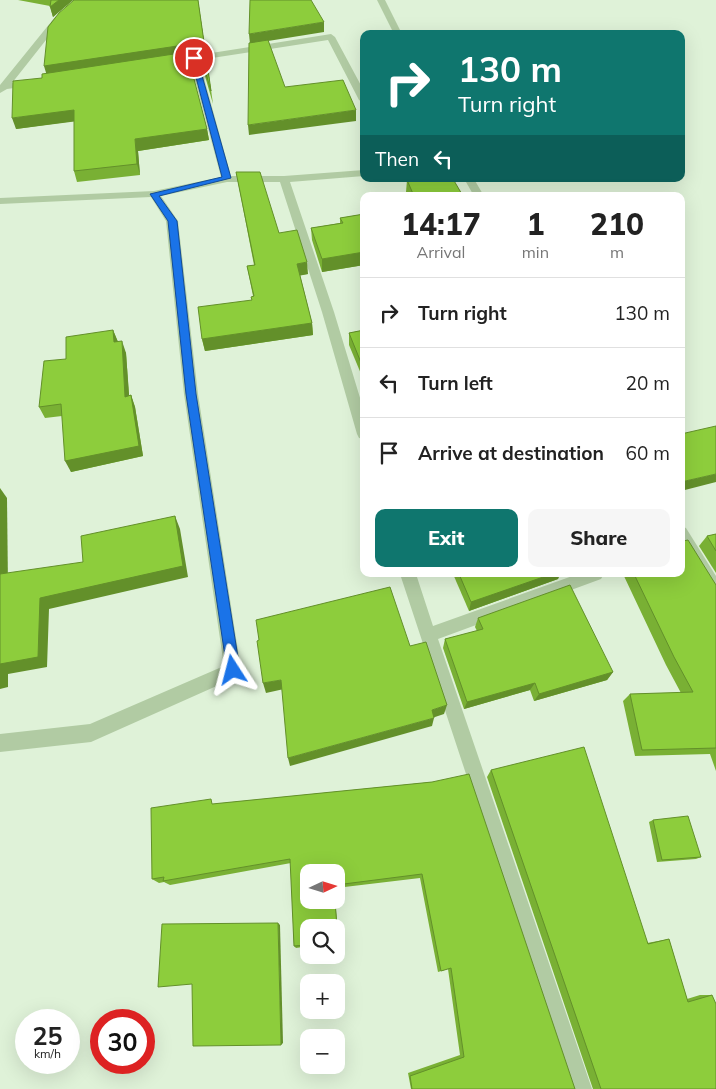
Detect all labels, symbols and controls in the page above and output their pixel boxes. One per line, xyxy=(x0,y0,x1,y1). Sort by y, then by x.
pin xyxy=(173,37,215,79)
icon: arrive xyxy=(180,44,208,72)
text: 130 m xyxy=(458,47,562,91)
icon: right xyxy=(375,50,440,115)
text: Turn right xyxy=(458,90,556,118)
icon: left xyxy=(429,145,457,173)
text: Then xyxy=(375,147,419,171)
text: 14:17 xyxy=(401,205,481,243)
text: 1 xyxy=(526,205,544,243)
text: 210 xyxy=(590,205,644,243)
text: Arrival xyxy=(416,242,465,262)
text: min xyxy=(522,242,549,262)
text: m xyxy=(610,242,624,262)
icon: right xyxy=(375,299,403,327)
text: Turn right xyxy=(418,301,507,325)
text: 130 m xyxy=(614,301,670,325)
icon: left xyxy=(375,369,403,397)
text: Turn left xyxy=(418,371,493,395)
text: 20 m xyxy=(626,371,670,395)
icon: arrive xyxy=(375,439,403,467)
text: Arrive at destination xyxy=(418,441,604,465)
text: 60 m xyxy=(626,441,670,465)
button: Exit xyxy=(375,509,518,567)
button: Share xyxy=(528,509,670,567)
position arrow xyxy=(206,643,258,695)
north arrow xyxy=(300,864,345,909)
map controls xyxy=(300,864,345,1074)
button: search xyxy=(300,919,345,964)
button: + xyxy=(300,974,345,1019)
speed limit sign: 30 xyxy=(90,1009,155,1074)
text: 25 xyxy=(32,1020,63,1051)
button: − xyxy=(300,1029,345,1074)
text: km/h xyxy=(34,1046,61,1061)

